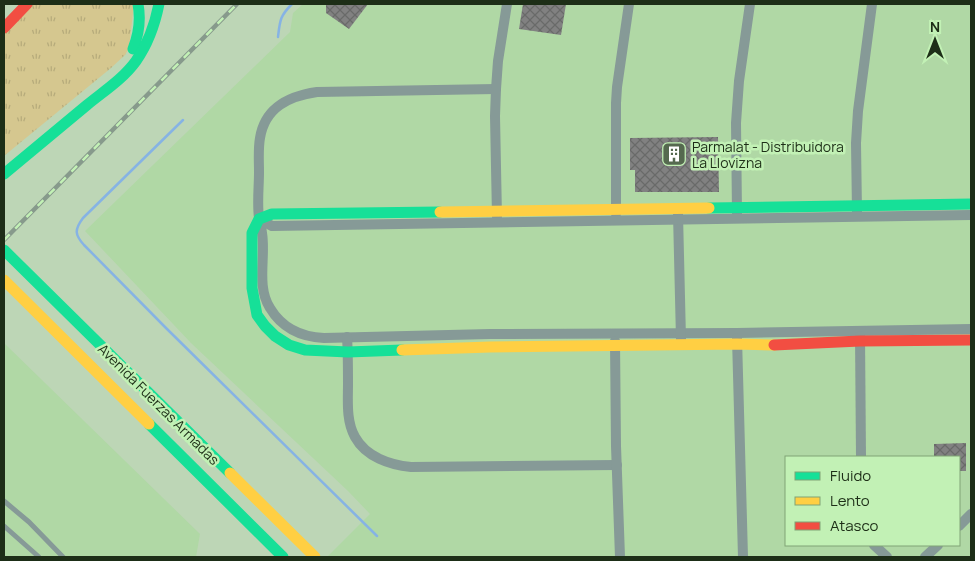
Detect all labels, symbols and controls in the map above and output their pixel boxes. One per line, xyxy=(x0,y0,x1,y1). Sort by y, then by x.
north arrow xyxy=(910,15,960,65)
text: N xyxy=(930,17,940,36)
place label: Parmalat - Distribuidora La Llovizna xyxy=(692,137,844,172)
building icon: Parmalat - Distribuidora La Llovizna xyxy=(661,141,687,167)
street label: Avenida Fuerzas Armadas xyxy=(94,339,224,469)
legend xyxy=(785,456,960,546)
text: Fluido xyxy=(830,465,871,486)
text: Lento xyxy=(830,490,870,511)
text: Atasco xyxy=(830,515,878,536)

